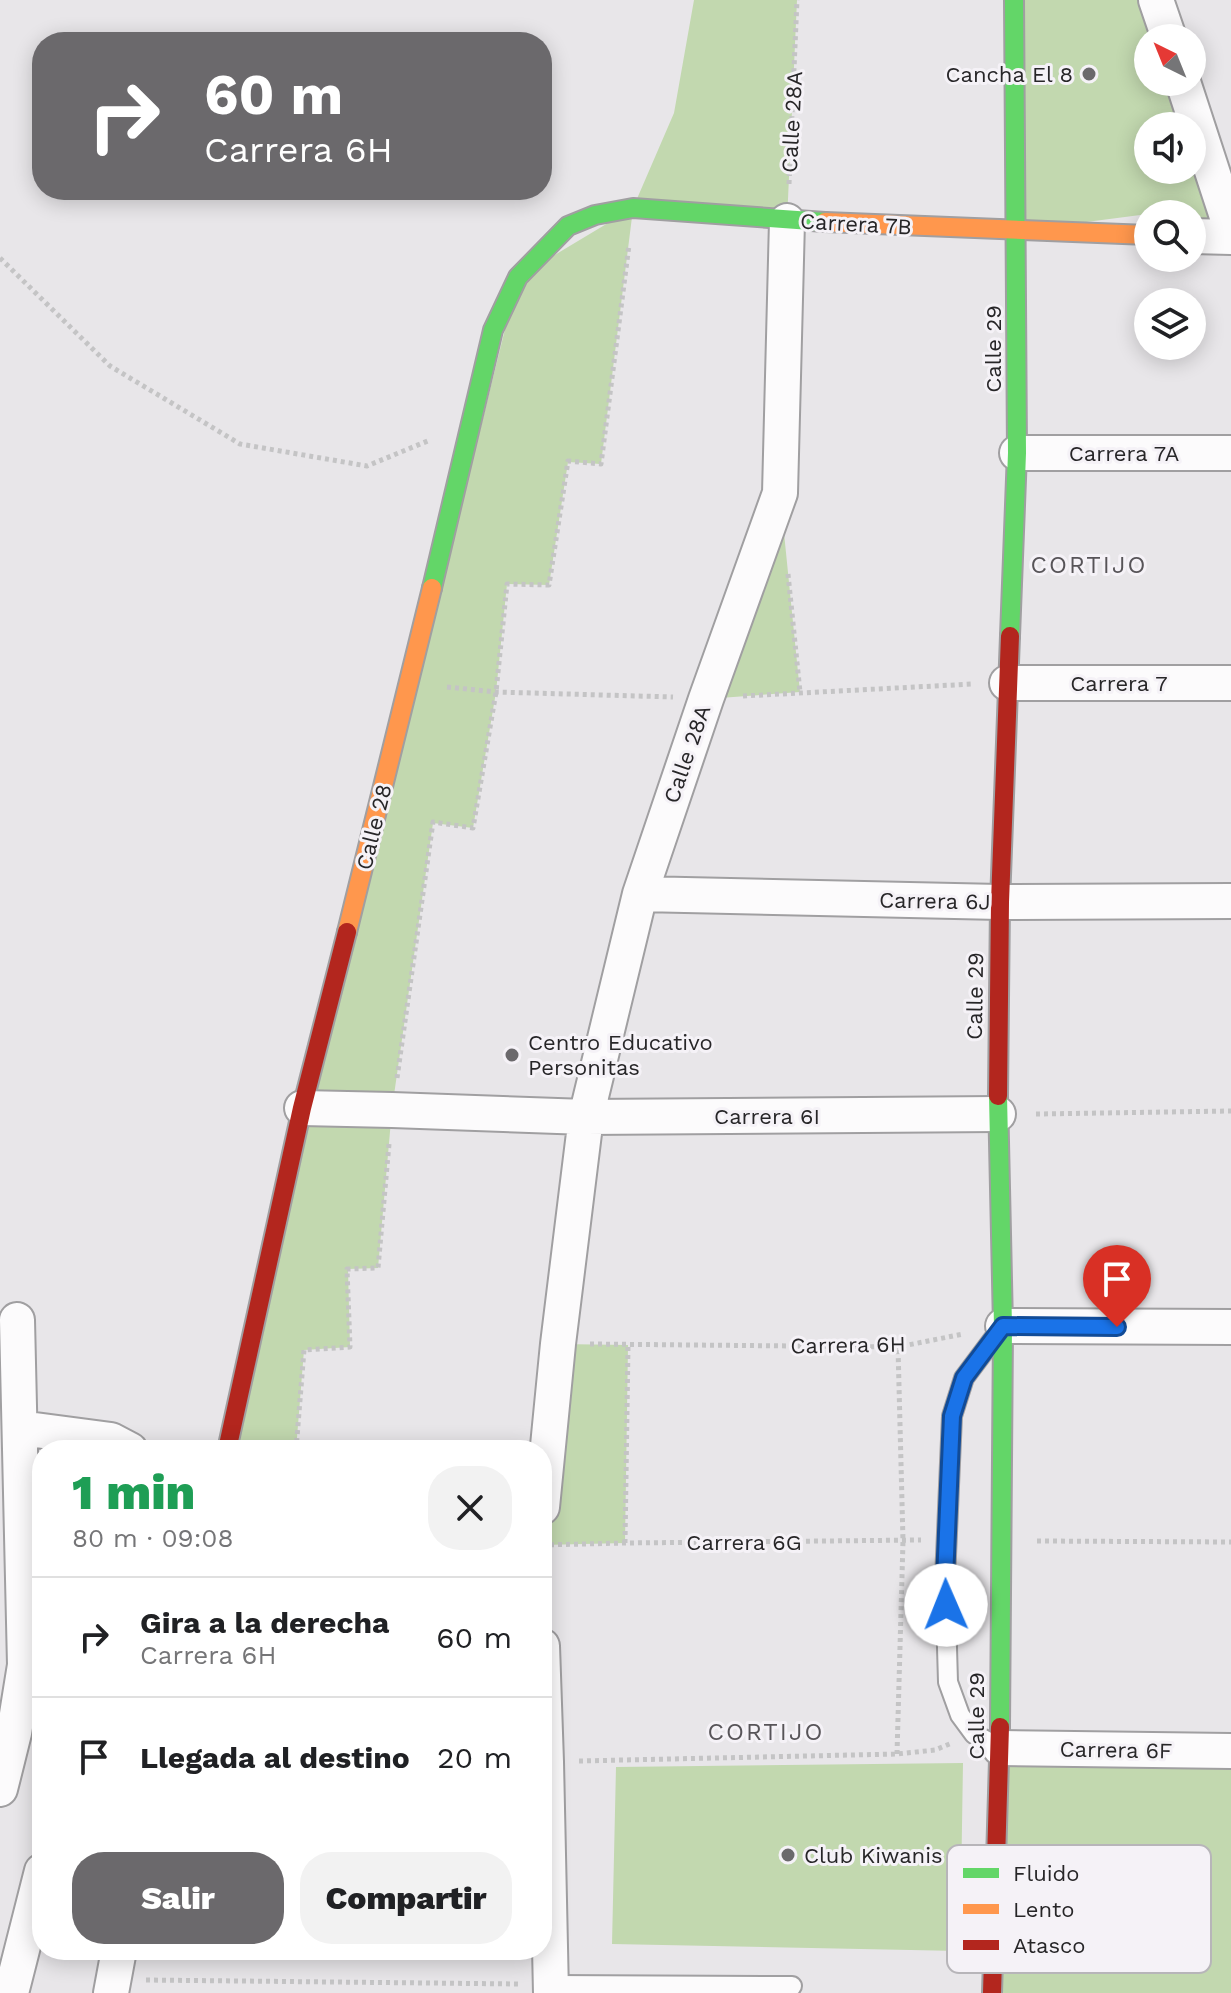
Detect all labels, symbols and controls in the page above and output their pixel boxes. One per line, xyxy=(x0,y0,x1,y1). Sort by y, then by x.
north arrow xyxy=(1134,24,1206,96)
map controls xyxy=(1134,24,1206,360)
text: 60 m xyxy=(204,62,343,128)
place label: Cancha El 8 xyxy=(945,62,1073,87)
icon: right xyxy=(72,64,176,168)
marker: Cancha El 8 xyxy=(1080,65,1098,83)
street label: Calle 28A xyxy=(777,70,807,174)
button: sound xyxy=(1134,112,1206,184)
text: Carrera 6H xyxy=(204,129,393,171)
button: search xyxy=(1134,200,1206,272)
street label: Carrera 7B xyxy=(800,209,912,239)
button: layers xyxy=(1134,288,1206,360)
street label: Calle 29 xyxy=(981,305,1006,393)
street label: Carrera 7A xyxy=(1069,441,1179,466)
district label: CORTIJO xyxy=(1030,551,1148,579)
street label: Carrera 7 xyxy=(1070,671,1168,696)
street label: Calle 28A xyxy=(659,702,715,806)
street label: Calle 28 xyxy=(351,781,397,873)
street label: Carrera 6J xyxy=(879,888,991,914)
street label: Calle 29 xyxy=(962,952,988,1040)
place label: Centro Educativo Personitas xyxy=(528,1030,713,1080)
marker: Centro Educativo Personitas xyxy=(503,1046,521,1064)
street label: Carrera 6I xyxy=(714,1104,820,1129)
pin xyxy=(1083,1245,1151,1327)
icon: arrive xyxy=(1095,1257,1139,1301)
street label: Carrera 6H xyxy=(790,1331,906,1359)
text: 1 min xyxy=(72,1464,195,1521)
button: close xyxy=(428,1466,512,1550)
text: 80 m · 09:08 xyxy=(72,1523,234,1553)
street label: Carrera 6G xyxy=(686,1530,802,1555)
position arrow xyxy=(904,1563,988,1647)
text: Gira a la derecha xyxy=(140,1605,389,1640)
icon: right xyxy=(72,1615,116,1659)
text: 60 m xyxy=(436,1620,512,1655)
text: Carrera 6H xyxy=(140,1640,276,1670)
street label: Calle 29 xyxy=(964,1672,989,1760)
district label: CORTIJO xyxy=(707,1718,825,1746)
icon: arrive xyxy=(72,1735,116,1779)
street label: Carrera 6F xyxy=(1059,1737,1173,1763)
text: Llegada al destino xyxy=(140,1740,410,1775)
text: 20 m xyxy=(437,1740,512,1775)
place label: Club Kiwanis xyxy=(804,1843,943,1868)
legend xyxy=(947,1845,1211,1973)
marker: Club Kiwanis xyxy=(779,1846,797,1864)
button: Salir xyxy=(72,1852,284,1944)
button: Compartir xyxy=(300,1852,512,1944)
text: Fluido xyxy=(1013,1861,1080,1886)
text: Lento xyxy=(1013,1897,1074,1922)
text: Atasco xyxy=(1013,1933,1086,1958)

